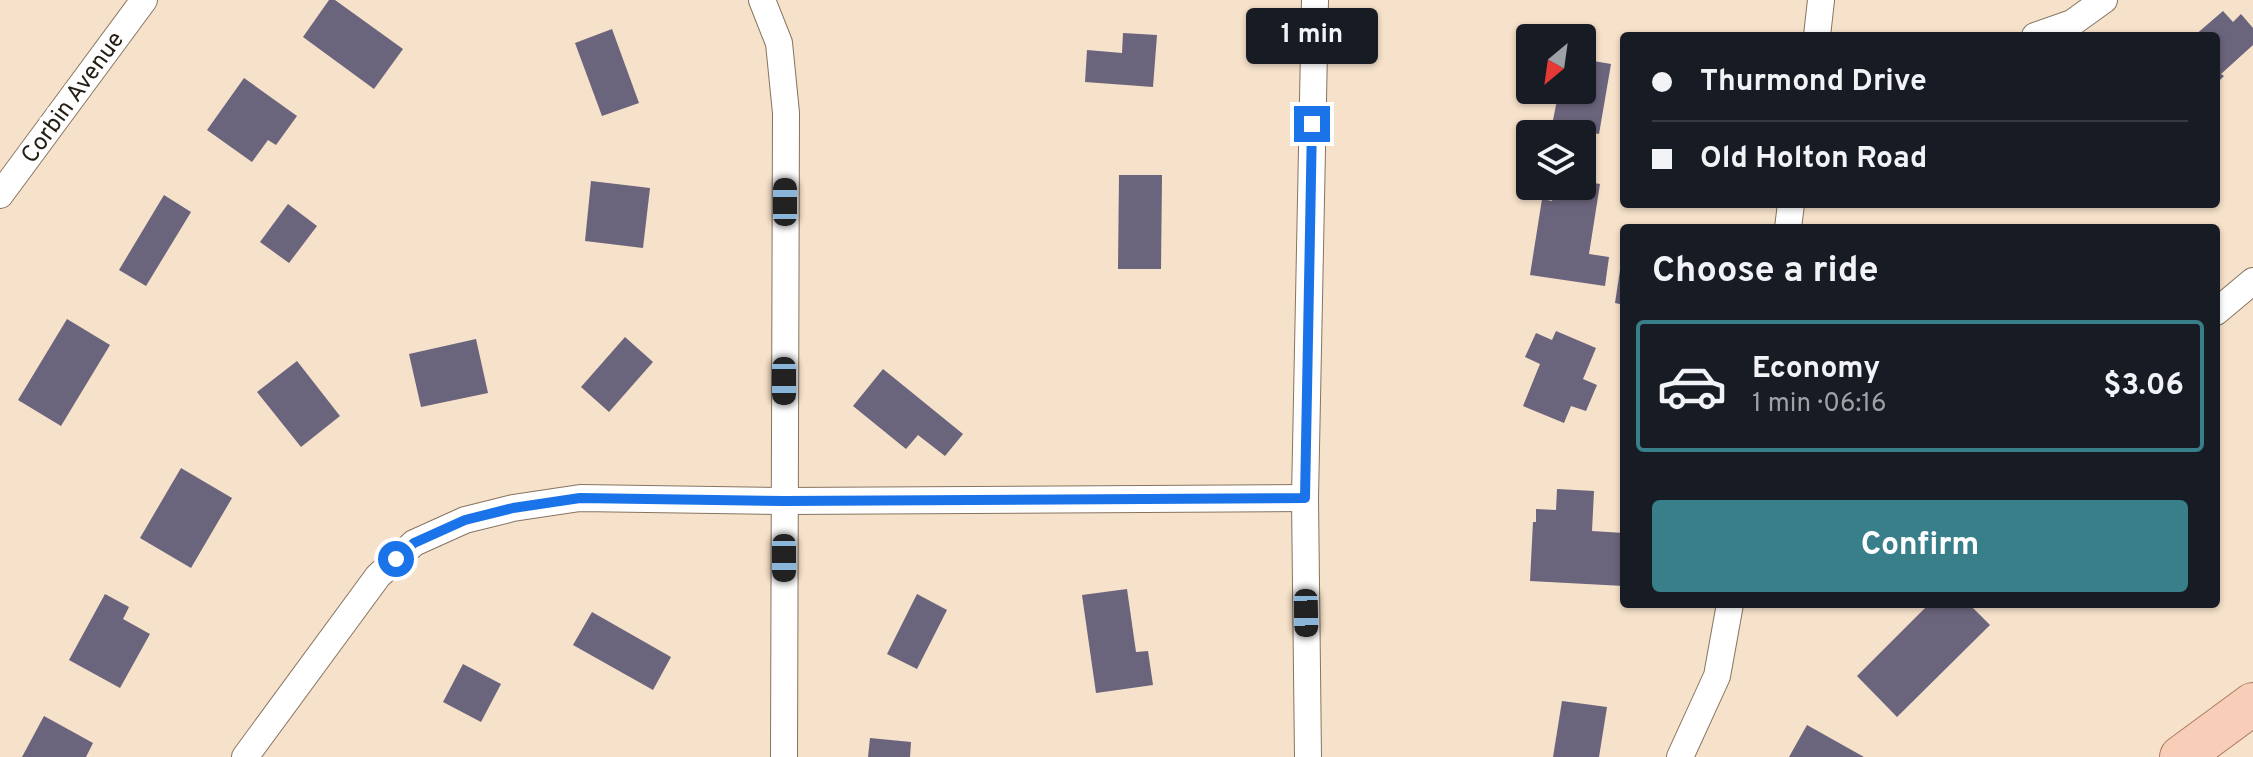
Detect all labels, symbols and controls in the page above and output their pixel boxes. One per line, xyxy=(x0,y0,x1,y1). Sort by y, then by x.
callout: 1 min xyxy=(1246,8,1378,64)
text: 1 min xyxy=(1281,19,1343,52)
north arrow xyxy=(1516,24,1596,104)
map controls xyxy=(1516,24,1596,200)
street label: Corbin Avenue xyxy=(16,26,132,170)
text: Thurmond Drive xyxy=(1700,64,1927,101)
route end xyxy=(1294,106,1330,142)
button: layers xyxy=(1516,120,1596,200)
text: Old Holton Road xyxy=(1700,141,1927,178)
car xyxy=(773,178,797,226)
text: Choose a ride xyxy=(1652,249,1878,295)
icon: car xyxy=(1656,350,1728,422)
text: Economy xyxy=(1752,351,1880,388)
car xyxy=(772,357,796,405)
text: $3.06 xyxy=(2103,368,2184,405)
text: 1 min · 06:16 xyxy=(1752,388,1887,421)
button: Confirm xyxy=(1652,500,2188,592)
car xyxy=(772,534,796,582)
route start xyxy=(378,541,414,577)
car xyxy=(1294,589,1318,637)

